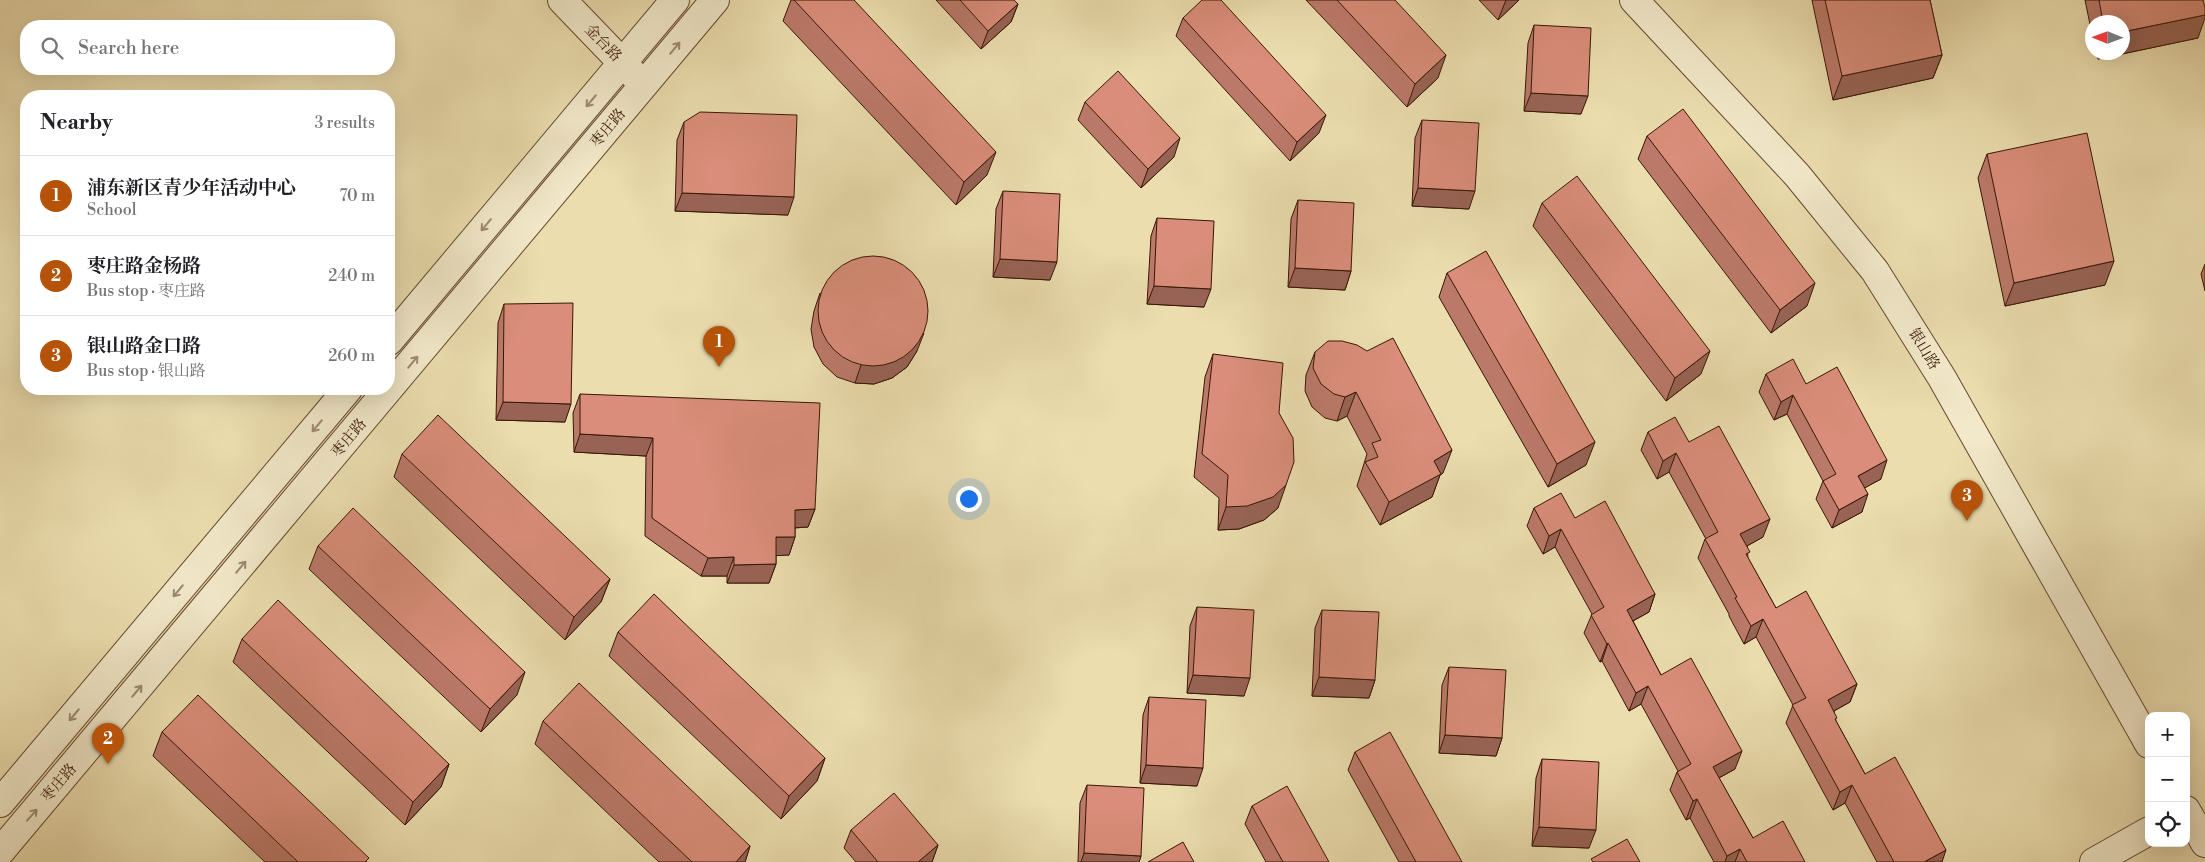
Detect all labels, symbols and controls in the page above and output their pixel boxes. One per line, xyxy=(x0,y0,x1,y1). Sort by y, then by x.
north arrow xyxy=(2085,15,2130,60)
search box xyxy=(20,20,395,75)
street label: 金台路 xyxy=(581,20,625,66)
icon: search xyxy=(38,34,66,62)
text: Search here xyxy=(78,36,179,60)
one-way arrow xyxy=(670,41,681,54)
one-way arrow xyxy=(585,94,596,107)
street label: 枣庄路 xyxy=(586,105,630,151)
text: Nearby xyxy=(40,110,113,136)
text: 3 results xyxy=(314,113,375,133)
text: 浦东新区青少年活动中心 xyxy=(87,176,296,200)
text: 1 xyxy=(52,186,60,206)
text: 70 m xyxy=(339,186,375,206)
text: School xyxy=(87,200,136,220)
one-way arrow xyxy=(481,218,492,231)
text: 枣庄路金杨路 xyxy=(87,254,201,278)
text: 2 xyxy=(51,266,61,286)
text: 240 m xyxy=(328,266,375,286)
text: Bus stop · 枣庄路 xyxy=(87,281,206,301)
street label: 银山路 xyxy=(1904,325,1944,373)
pin: 1 xyxy=(703,326,735,367)
text: 银山路金口路 xyxy=(87,334,201,358)
text: 3 xyxy=(51,346,61,366)
text: 260 m xyxy=(328,346,375,366)
one-way arrow xyxy=(407,355,418,368)
text: Bus stop · 银山路 xyxy=(87,361,206,381)
street label: 枣庄路 xyxy=(327,415,371,461)
one-way arrow xyxy=(311,419,322,432)
pin: 3 xyxy=(1951,480,1983,521)
your location xyxy=(956,486,982,512)
one-way arrow xyxy=(235,560,247,573)
one-way arrow xyxy=(173,584,184,597)
one-way arrow xyxy=(131,685,142,698)
one-way arrow xyxy=(68,708,79,721)
map controls xyxy=(2145,712,2190,847)
button: + xyxy=(2145,712,2190,757)
pin: 2 xyxy=(92,723,124,764)
button: − xyxy=(2145,757,2190,802)
street label: 枣庄路 xyxy=(37,760,81,806)
button: locate xyxy=(2145,802,2190,847)
one-way arrow xyxy=(26,809,37,822)

